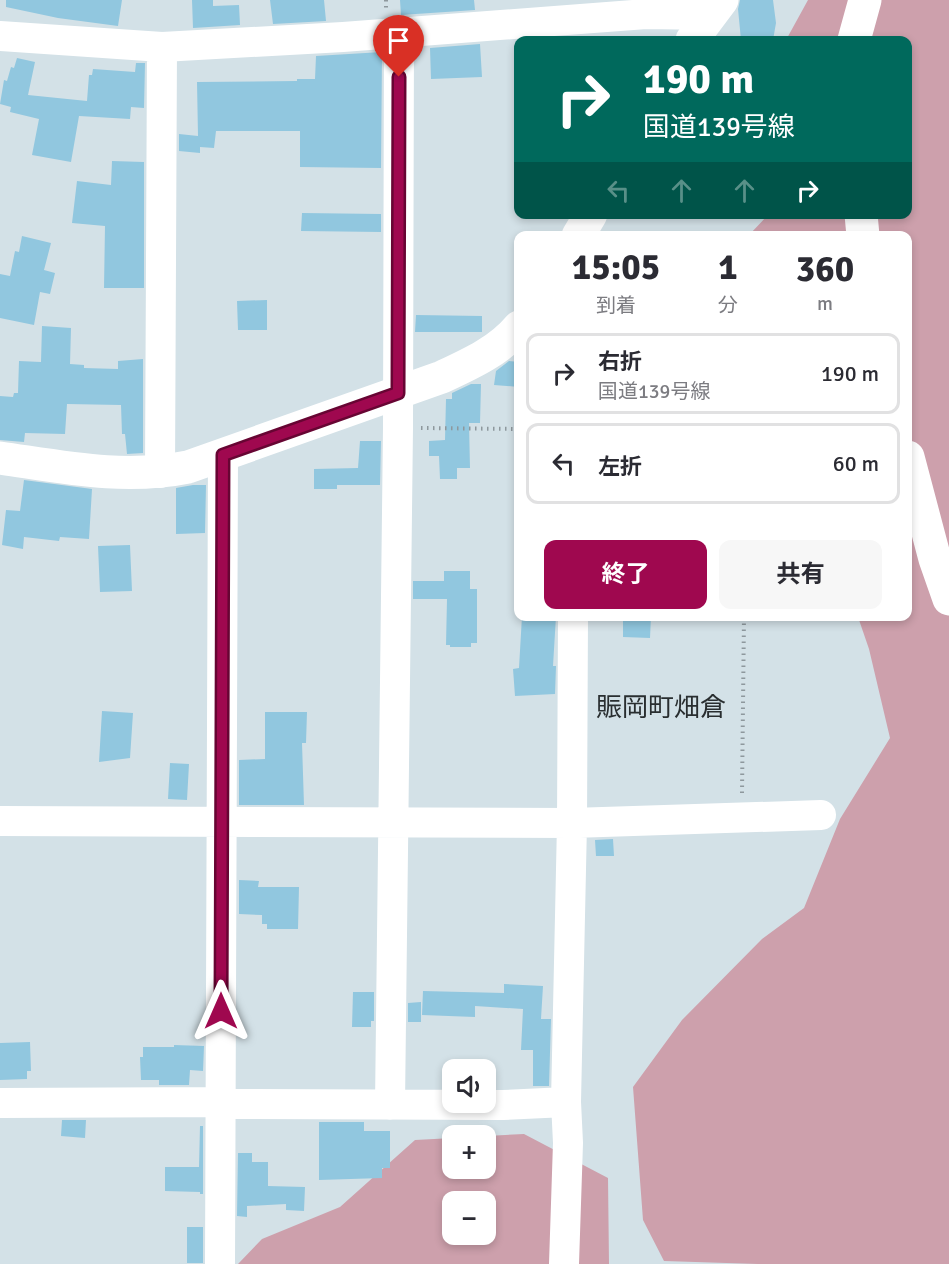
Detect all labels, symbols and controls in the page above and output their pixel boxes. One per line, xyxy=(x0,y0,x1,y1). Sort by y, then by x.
pin xyxy=(373,15,424,77)
icon: arrive xyxy=(382,24,415,57)
text: 190 m xyxy=(643,54,754,105)
icon: right xyxy=(544,60,622,138)
text: 国道139号線 xyxy=(643,111,795,144)
icon: left xyxy=(602,174,635,207)
icon: ahead xyxy=(665,174,698,207)
icon: ahead xyxy=(728,174,761,207)
icon: right xyxy=(791,174,824,207)
text: 15:05 xyxy=(572,245,660,290)
text: 1 xyxy=(718,245,738,290)
text: 360 xyxy=(796,247,854,292)
text: m xyxy=(817,291,833,316)
text: 到着 xyxy=(596,293,636,318)
text: 分 xyxy=(718,293,738,318)
text: 右折 xyxy=(598,348,642,375)
icon: right xyxy=(547,357,580,390)
text: 190 m xyxy=(821,360,879,387)
text: 国道139号線 xyxy=(598,379,710,404)
icon: left xyxy=(547,447,580,480)
text: 60 m xyxy=(833,450,879,477)
text: 左折 xyxy=(598,453,642,480)
button: 終了 xyxy=(544,540,707,609)
button: 共有 xyxy=(719,540,882,609)
district label: 賑岡町畑倉 xyxy=(596,692,726,724)
position arrow xyxy=(189,979,253,1043)
map controls xyxy=(442,1059,496,1245)
button: sound xyxy=(442,1059,496,1113)
button: + xyxy=(442,1125,496,1179)
button: − xyxy=(442,1191,496,1245)

